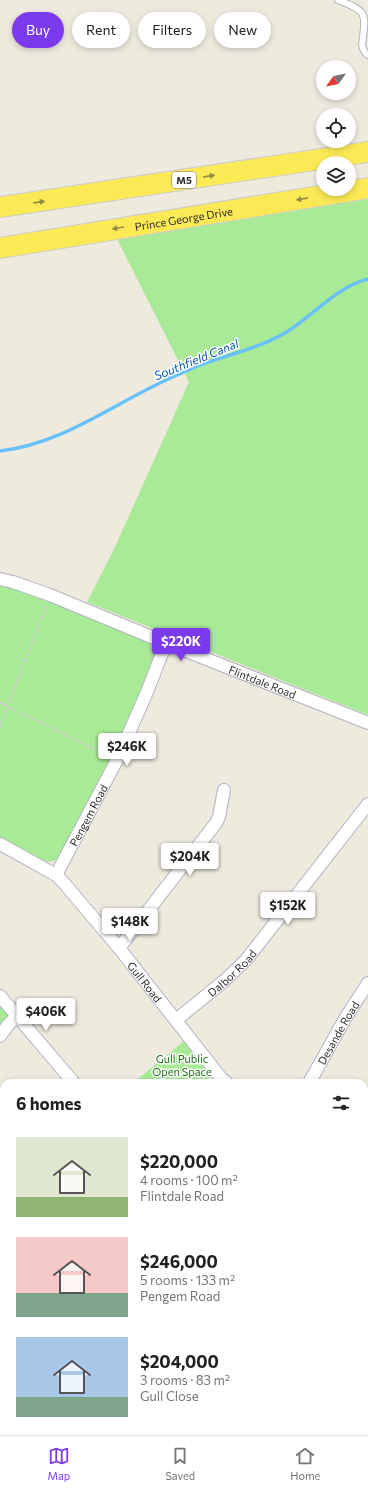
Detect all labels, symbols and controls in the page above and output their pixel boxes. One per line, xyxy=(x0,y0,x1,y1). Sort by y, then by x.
chip: Buy xyxy=(12,12,64,48)
chip: Rent xyxy=(72,12,130,48)
chip: Filters xyxy=(138,12,206,48)
chip: New xyxy=(214,12,271,48)
north arrow xyxy=(316,60,356,100)
map controls xyxy=(316,60,356,196)
button: locate xyxy=(316,108,356,148)
button: layers xyxy=(316,156,356,196)
road number: M5 xyxy=(172,172,196,188)
one-way arrow xyxy=(203,173,215,179)
one-way arrow xyxy=(296,196,308,202)
one-way arrow xyxy=(32,199,45,205)
street label: Prince George Drive xyxy=(134,204,234,232)
one-way arrow xyxy=(112,225,124,231)
water label: Southfield Canal xyxy=(152,335,241,382)
pin: $220K xyxy=(153,628,209,662)
text: $220K xyxy=(161,633,201,649)
street label: Flintdale Road xyxy=(227,662,298,700)
pin: $246K xyxy=(99,733,155,767)
text: $246K xyxy=(107,738,147,754)
street label: Pengem Road xyxy=(66,782,110,848)
pin: $204K xyxy=(162,843,218,877)
text: $204K xyxy=(170,848,210,864)
pin: $152K xyxy=(260,892,316,926)
text: $152K xyxy=(269,897,307,913)
pin: $148K xyxy=(102,908,158,942)
text: $148K xyxy=(111,913,149,929)
street label: Dalbor Road xyxy=(204,947,258,999)
street label: Gull Road xyxy=(125,959,165,1004)
pin: $406K xyxy=(18,998,74,1032)
street label: Desande Road xyxy=(314,998,361,1067)
text: $406K xyxy=(25,1003,67,1019)
park label: Gull Public Open Space xyxy=(152,1052,212,1078)
icon: filters xyxy=(330,1092,352,1114)
text: 6 homes xyxy=(16,1093,81,1114)
text: $220,000 xyxy=(140,1151,218,1172)
icon: home xyxy=(48,1153,96,1201)
text: 4 rooms · 100 m² xyxy=(140,1172,238,1188)
text: Flintdale Road xyxy=(140,1188,224,1204)
text: $246,000 xyxy=(140,1251,218,1272)
icon: home xyxy=(48,1253,96,1301)
text: 5 rooms · 133 m² xyxy=(140,1272,235,1288)
text: Pengem Road xyxy=(140,1288,220,1304)
text: $204,000 xyxy=(140,1351,219,1372)
icon: home xyxy=(48,1353,96,1401)
text: 3 rooms · 83 m² xyxy=(140,1372,230,1388)
text: Gull Close xyxy=(140,1388,199,1404)
tab: Map xyxy=(48,1445,70,1482)
tab: Saved xyxy=(165,1445,195,1482)
tab: Home xyxy=(290,1445,320,1482)

